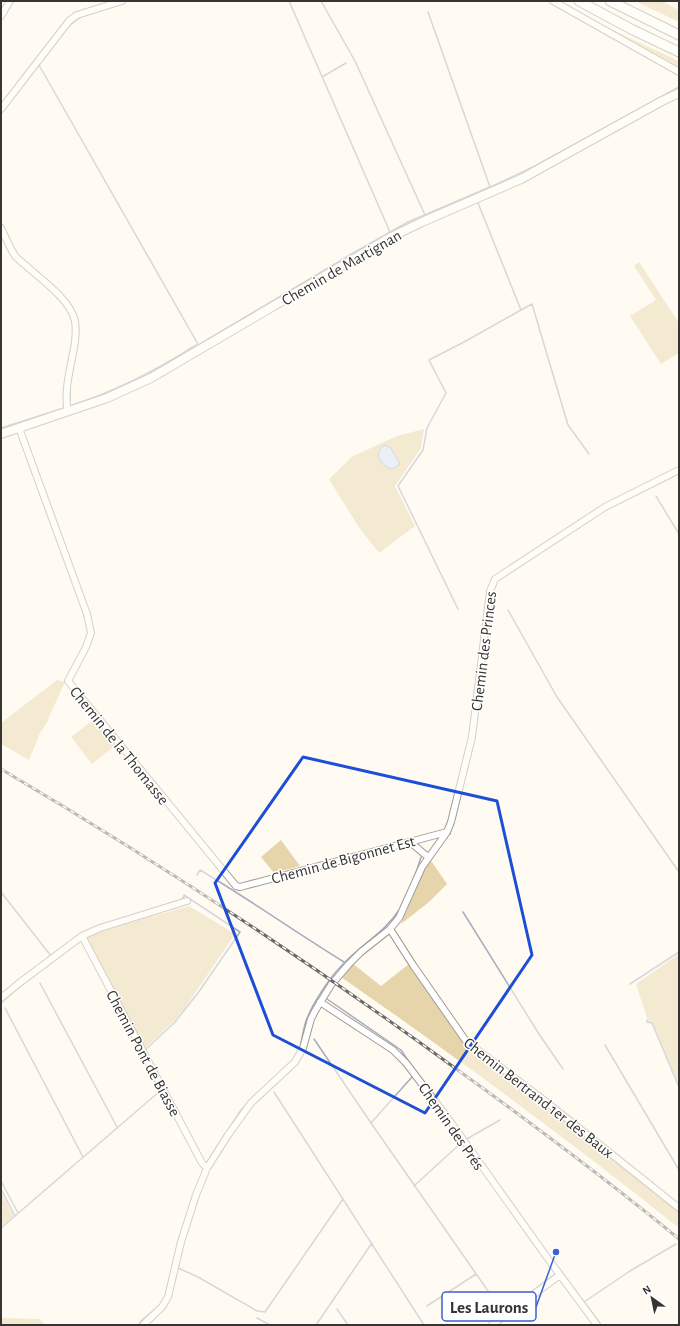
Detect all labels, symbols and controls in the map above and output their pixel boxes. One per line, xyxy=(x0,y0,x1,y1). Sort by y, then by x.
street label: Chemin de Martignan xyxy=(279,227,404,309)
street label: Chemin des Princes xyxy=(469,590,499,712)
street label: Chemin de la Thomasse xyxy=(67,683,172,808)
street label: Chemin de Bigonnet Est xyxy=(270,833,417,887)
street label: Chemin Pont de Biasse xyxy=(103,988,183,1119)
street label: Chemin Bertrand 1er des Baux xyxy=(461,1035,616,1161)
street label: Chemin des Prés xyxy=(415,1080,487,1173)
north arrow xyxy=(632,1278,672,1318)
text: N xyxy=(641,1283,653,1297)
callout: Les Laurons xyxy=(442,1292,536,1321)
text: Les Laurons xyxy=(450,1299,529,1316)

